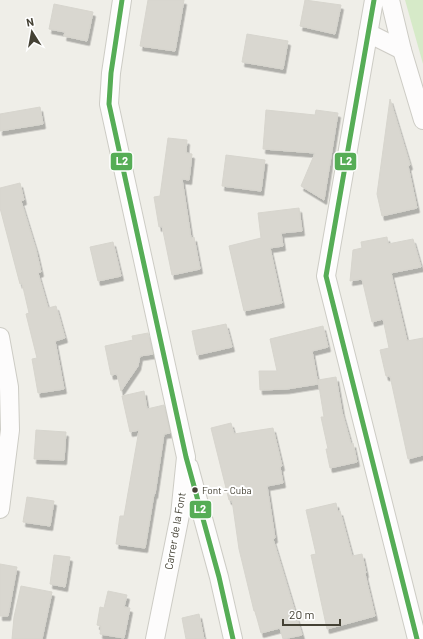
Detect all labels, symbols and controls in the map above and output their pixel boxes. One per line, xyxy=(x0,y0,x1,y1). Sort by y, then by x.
north arrow xyxy=(12,12,52,52)
text: N xyxy=(25,15,35,29)
line badge: L2 xyxy=(110,152,133,171)
line badge: L2 xyxy=(334,152,357,171)
text: L2 xyxy=(116,154,128,167)
text: L2 xyxy=(340,154,352,167)
place label: Font - Cuba xyxy=(202,484,252,496)
marker: Font - Cuba xyxy=(190,485,200,495)
street label: Carrer de la Font xyxy=(161,491,188,571)
line badge: L2 xyxy=(189,500,212,519)
text: L2 xyxy=(194,502,206,515)
scale bar xyxy=(283,601,340,627)
text: 20 m xyxy=(289,607,315,621)

